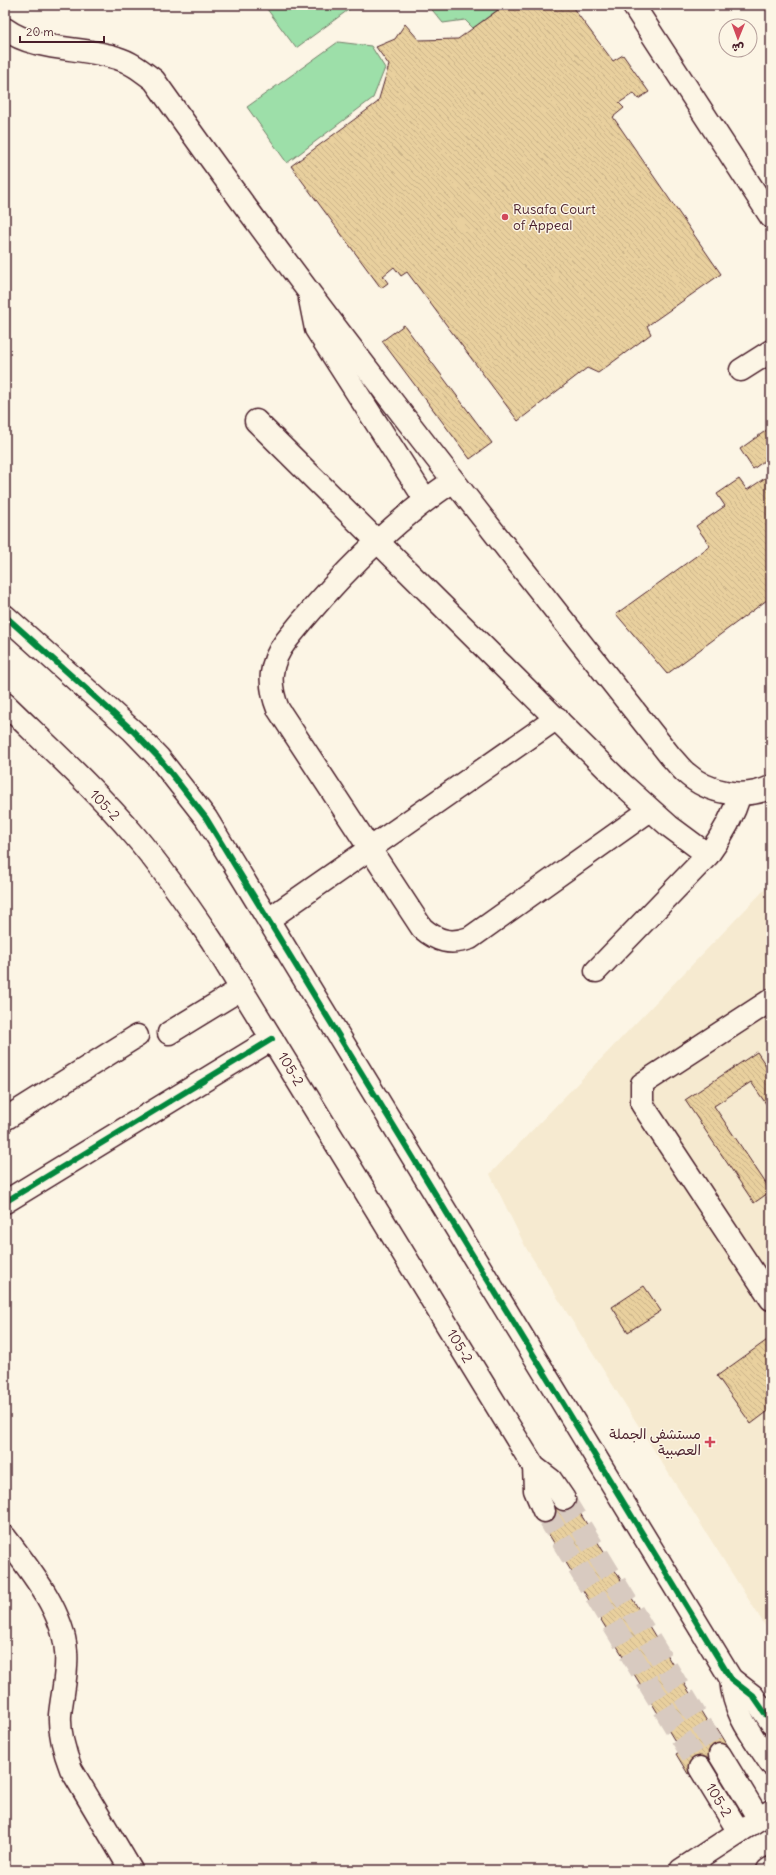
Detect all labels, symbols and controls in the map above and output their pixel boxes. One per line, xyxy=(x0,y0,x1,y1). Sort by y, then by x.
scale bar xyxy=(20,18,104,44)
north arrow xyxy=(718,18,758,58)
text: 20 m xyxy=(26,24,54,39)
text: ش xyxy=(732,41,744,55)
place label: Rusafa Court of Appeal xyxy=(513,200,596,234)
marker: Rusafa Court of Appeal xyxy=(500,212,510,222)
street label: 105-2 xyxy=(86,786,124,825)
street label: 105-2 xyxy=(274,1049,308,1089)
street label: 105-2 xyxy=(443,1326,477,1366)
place label: مستشفى الجملة العصبية xyxy=(609,1425,701,1459)
marker: مستشفى الجملة العصبية xyxy=(704,1436,716,1448)
street label: 105-2 xyxy=(702,1780,736,1820)

